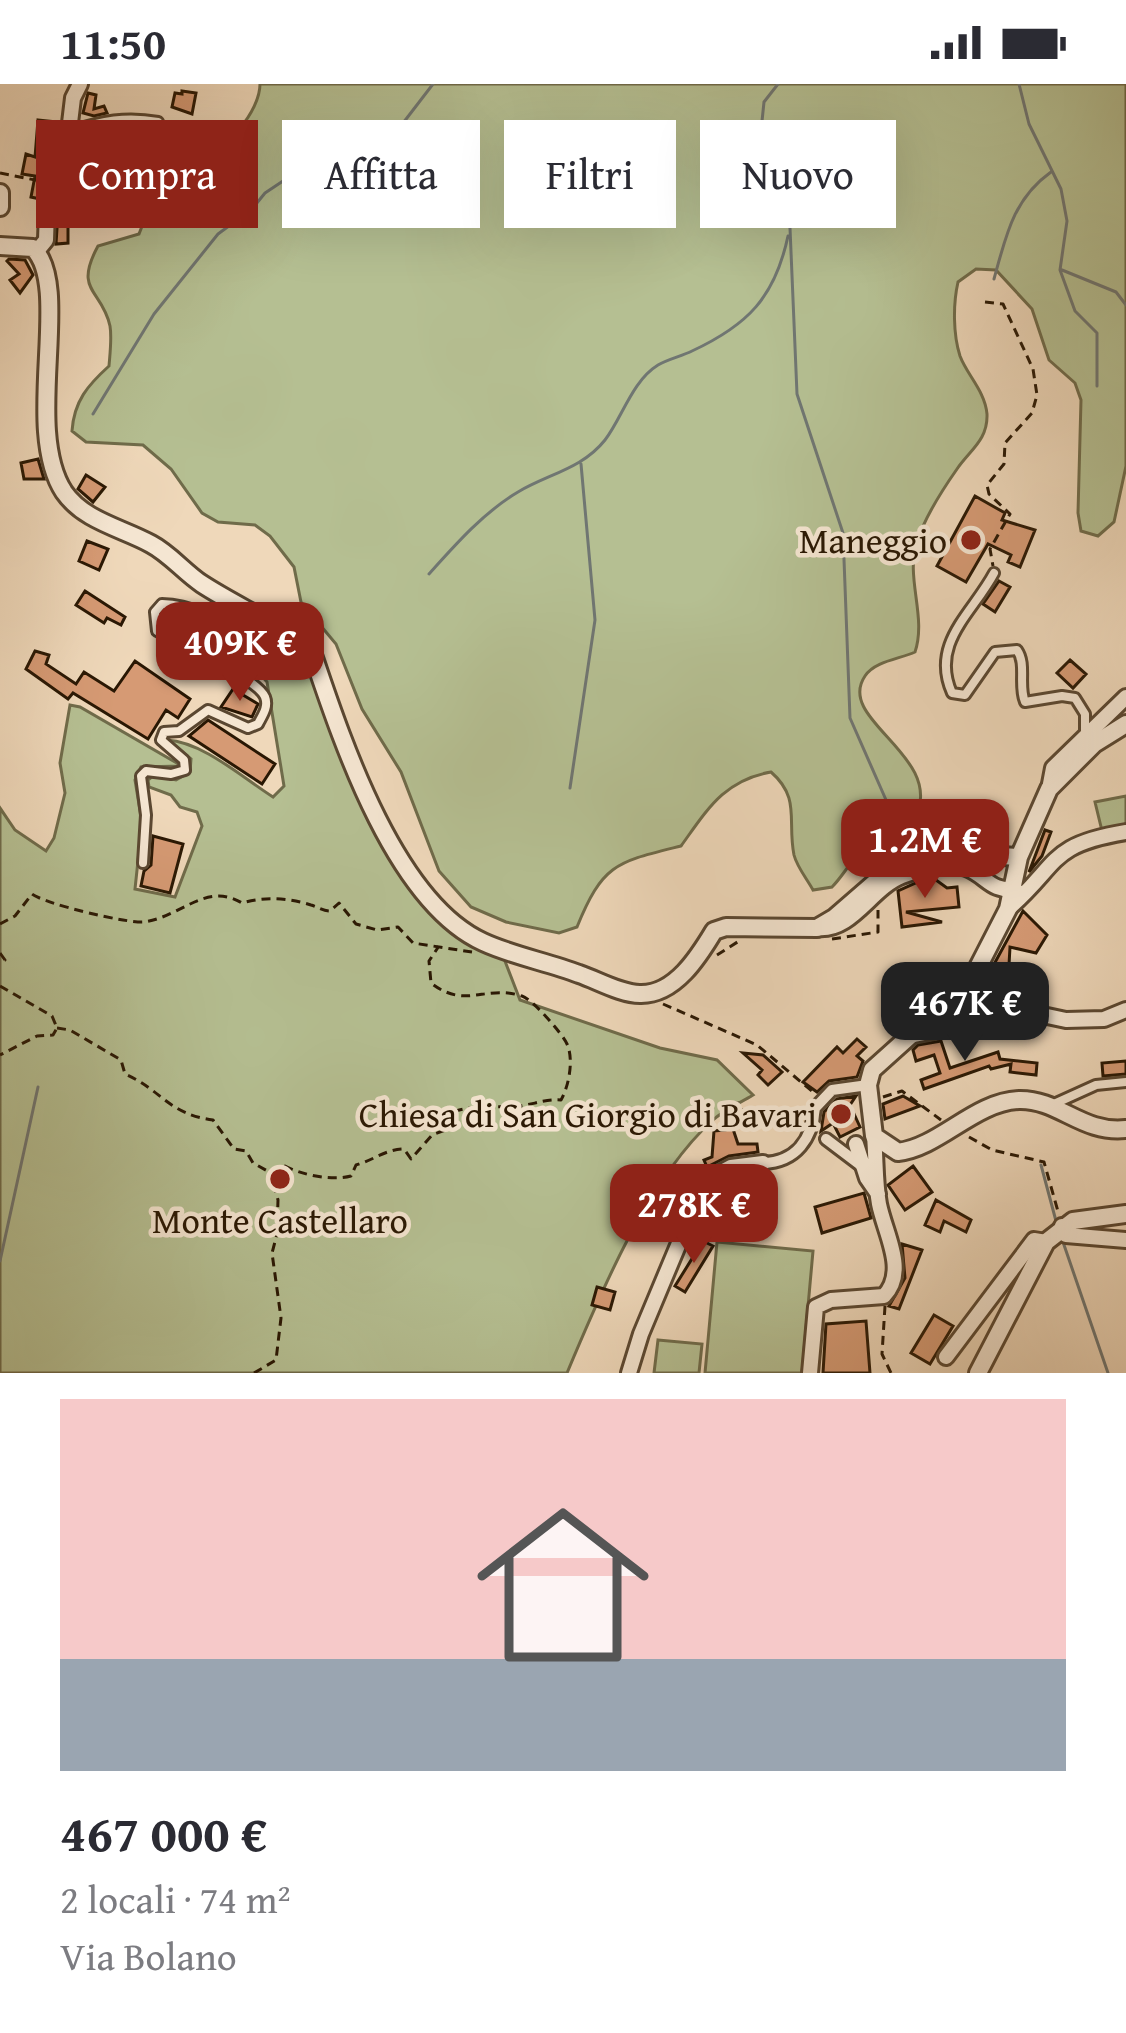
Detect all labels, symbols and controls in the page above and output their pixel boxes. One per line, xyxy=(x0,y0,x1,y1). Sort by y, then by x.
text: 11:50 xyxy=(60,10,166,75)
chip: Compra xyxy=(36,120,258,228)
chip: Affitta xyxy=(282,120,480,228)
chip: Filtri xyxy=(504,120,676,228)
chip: Nuovo xyxy=(700,120,896,228)
place label: Maneggio xyxy=(799,513,947,566)
marker: Maneggio xyxy=(958,527,984,553)
pin: 409K € xyxy=(142,602,338,704)
text: 409K € xyxy=(183,612,297,669)
pin: 1.2M € xyxy=(827,799,1023,901)
text: 1.2M € xyxy=(868,809,982,866)
pin: 467K € xyxy=(867,962,1063,1064)
text: 467K € xyxy=(908,972,1022,1029)
place label: Chiesa di San Giorgio di Bavari xyxy=(359,1087,817,1140)
marker: Chiesa di San Giorgio di Bavari xyxy=(828,1101,854,1127)
pin: 278K € xyxy=(596,1164,792,1266)
marker: Monte Castellaro xyxy=(267,1166,293,1192)
text: 278K € xyxy=(637,1174,751,1231)
place label: Monte Castellaro xyxy=(152,1193,408,1246)
icon: home xyxy=(455,1477,671,1693)
text: 467 000 € xyxy=(60,1795,267,1870)
text: 2 locali · 74 m² xyxy=(60,1870,291,1927)
text: Via Bolano xyxy=(60,1927,237,1984)

